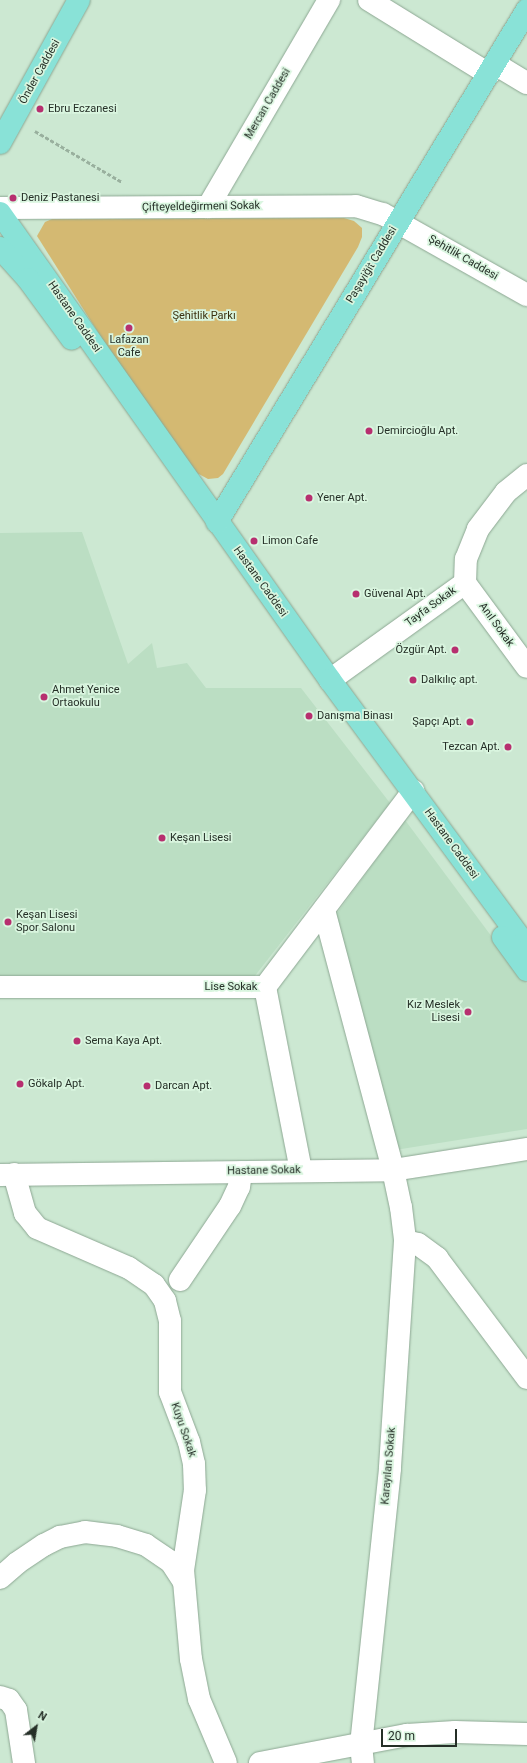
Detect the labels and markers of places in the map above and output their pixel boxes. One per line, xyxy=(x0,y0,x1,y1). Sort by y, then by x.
place label: Ebru Eczanesi xyxy=(48,102,117,116)
marker: Ebru Eczanesi xyxy=(35,104,45,114)
place label: Deniz Pastanesi xyxy=(21,191,99,205)
marker: Deniz Pastanesi xyxy=(8,193,18,203)
marker: Lafazan Cafe xyxy=(124,323,134,333)
place label: Lafazan Cafe xyxy=(109,334,149,360)
place label: Demircioğlu Apt. xyxy=(377,424,458,438)
marker: Demircioğlu Apt. xyxy=(364,426,374,436)
place label: Yener Apt. xyxy=(317,491,367,505)
marker: Yener Apt. xyxy=(304,493,314,503)
place label: Limon Cafe xyxy=(262,534,318,548)
marker: Limon Cafe xyxy=(249,536,259,546)
place label: Güvenal Apt. xyxy=(364,587,426,601)
marker: Güvenal Apt. xyxy=(351,589,361,599)
place label: Özgür Apt. xyxy=(396,643,447,657)
marker: Özgür Apt. xyxy=(450,645,460,655)
place label: Dalkılıç apt. xyxy=(421,673,478,687)
marker: Dalkılıç apt. xyxy=(408,675,418,685)
place label: Ahmet Yenice Ortaokulu xyxy=(52,684,119,710)
marker: Ahmet Yenice Ortaokulu xyxy=(39,692,49,702)
place label: Danışma Binası xyxy=(317,709,393,723)
marker: Danışma Binası xyxy=(304,711,314,721)
place label: Şapçı Apt. xyxy=(412,715,462,729)
marker: Şapçı Apt. xyxy=(465,717,475,727)
place label: Tezcan Apt. xyxy=(442,740,500,754)
marker: Tezcan Apt. xyxy=(503,742,513,752)
place label: Keşan Lisesi xyxy=(170,831,232,845)
marker: Keşan Lisesi xyxy=(157,833,167,843)
place label: Keşan Lisesi Spor Salonu xyxy=(16,909,78,935)
marker: Keşan Lisesi Spor Salonu xyxy=(3,917,13,927)
place label: Kız Meslek Lisesi xyxy=(407,999,460,1025)
marker: Kız Meslek Lisesi xyxy=(463,1007,473,1017)
place label: Sema Kaya Apt. xyxy=(85,1034,162,1048)
marker: Sema Kaya Apt. xyxy=(72,1036,82,1046)
place label: Gökalp Apt. xyxy=(28,1077,85,1091)
marker: Gökalp Apt. xyxy=(15,1079,25,1089)
place label: Darcan Apt. xyxy=(155,1079,212,1093)
marker: Darcan Apt. xyxy=(142,1081,152,1091)

